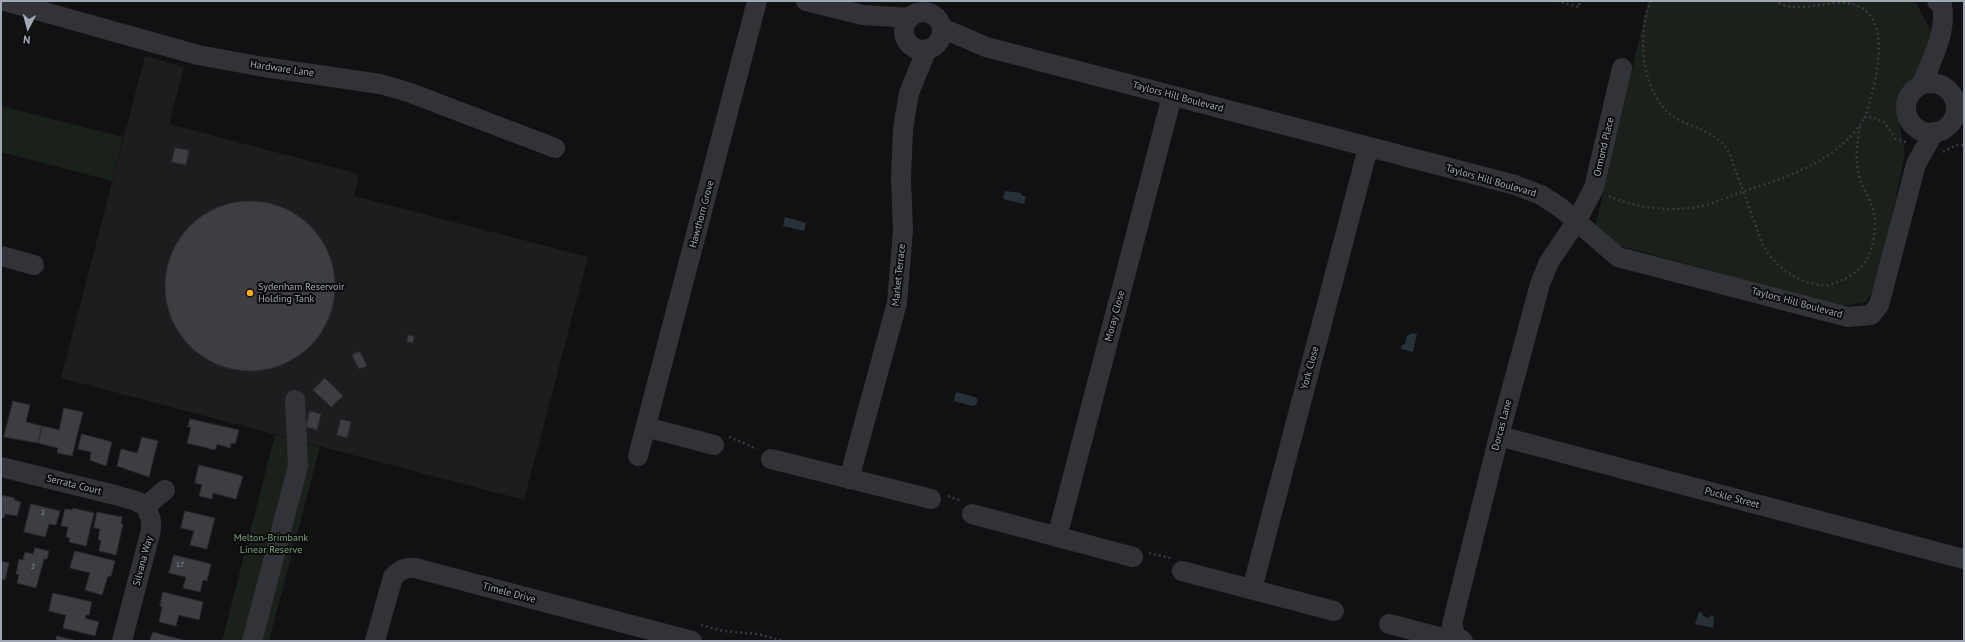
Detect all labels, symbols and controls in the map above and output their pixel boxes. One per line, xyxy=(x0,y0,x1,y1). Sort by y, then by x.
north arrow xyxy=(8,8,48,48)
text: N xyxy=(22,33,31,47)
street label: Hardware Lane xyxy=(249,59,315,79)
street label: Taylors Hill Boulevard xyxy=(1131,79,1225,115)
street label: Ormond Place xyxy=(1591,116,1617,178)
street label: Taylors Hill Boulevard xyxy=(1444,162,1538,200)
street label: Hawthorn Grove xyxy=(687,179,717,249)
street label: Market Terrace xyxy=(890,243,908,307)
place label: Sydenham Reservoir Holding Tank xyxy=(258,281,345,304)
street label: Taylors Hill Boulevard xyxy=(1750,285,1844,321)
marker: Sydenham Reservoir Holding Tank xyxy=(245,288,255,298)
street label: Moray Close xyxy=(1102,289,1128,343)
street label: York Close xyxy=(1298,345,1322,391)
street label: Dorcas Lane xyxy=(1489,398,1515,452)
street label: Serrata Court xyxy=(45,472,103,498)
street label: Puckle Street xyxy=(1703,485,1761,511)
house number: 2 xyxy=(41,508,45,518)
park label: Melton-Brimbank Linear Reserve xyxy=(234,532,308,556)
street label: Silvana Way xyxy=(131,535,155,587)
house number: 17 xyxy=(176,560,184,570)
house number: 2 xyxy=(31,562,35,572)
street label: Timele Drive xyxy=(481,580,537,606)

